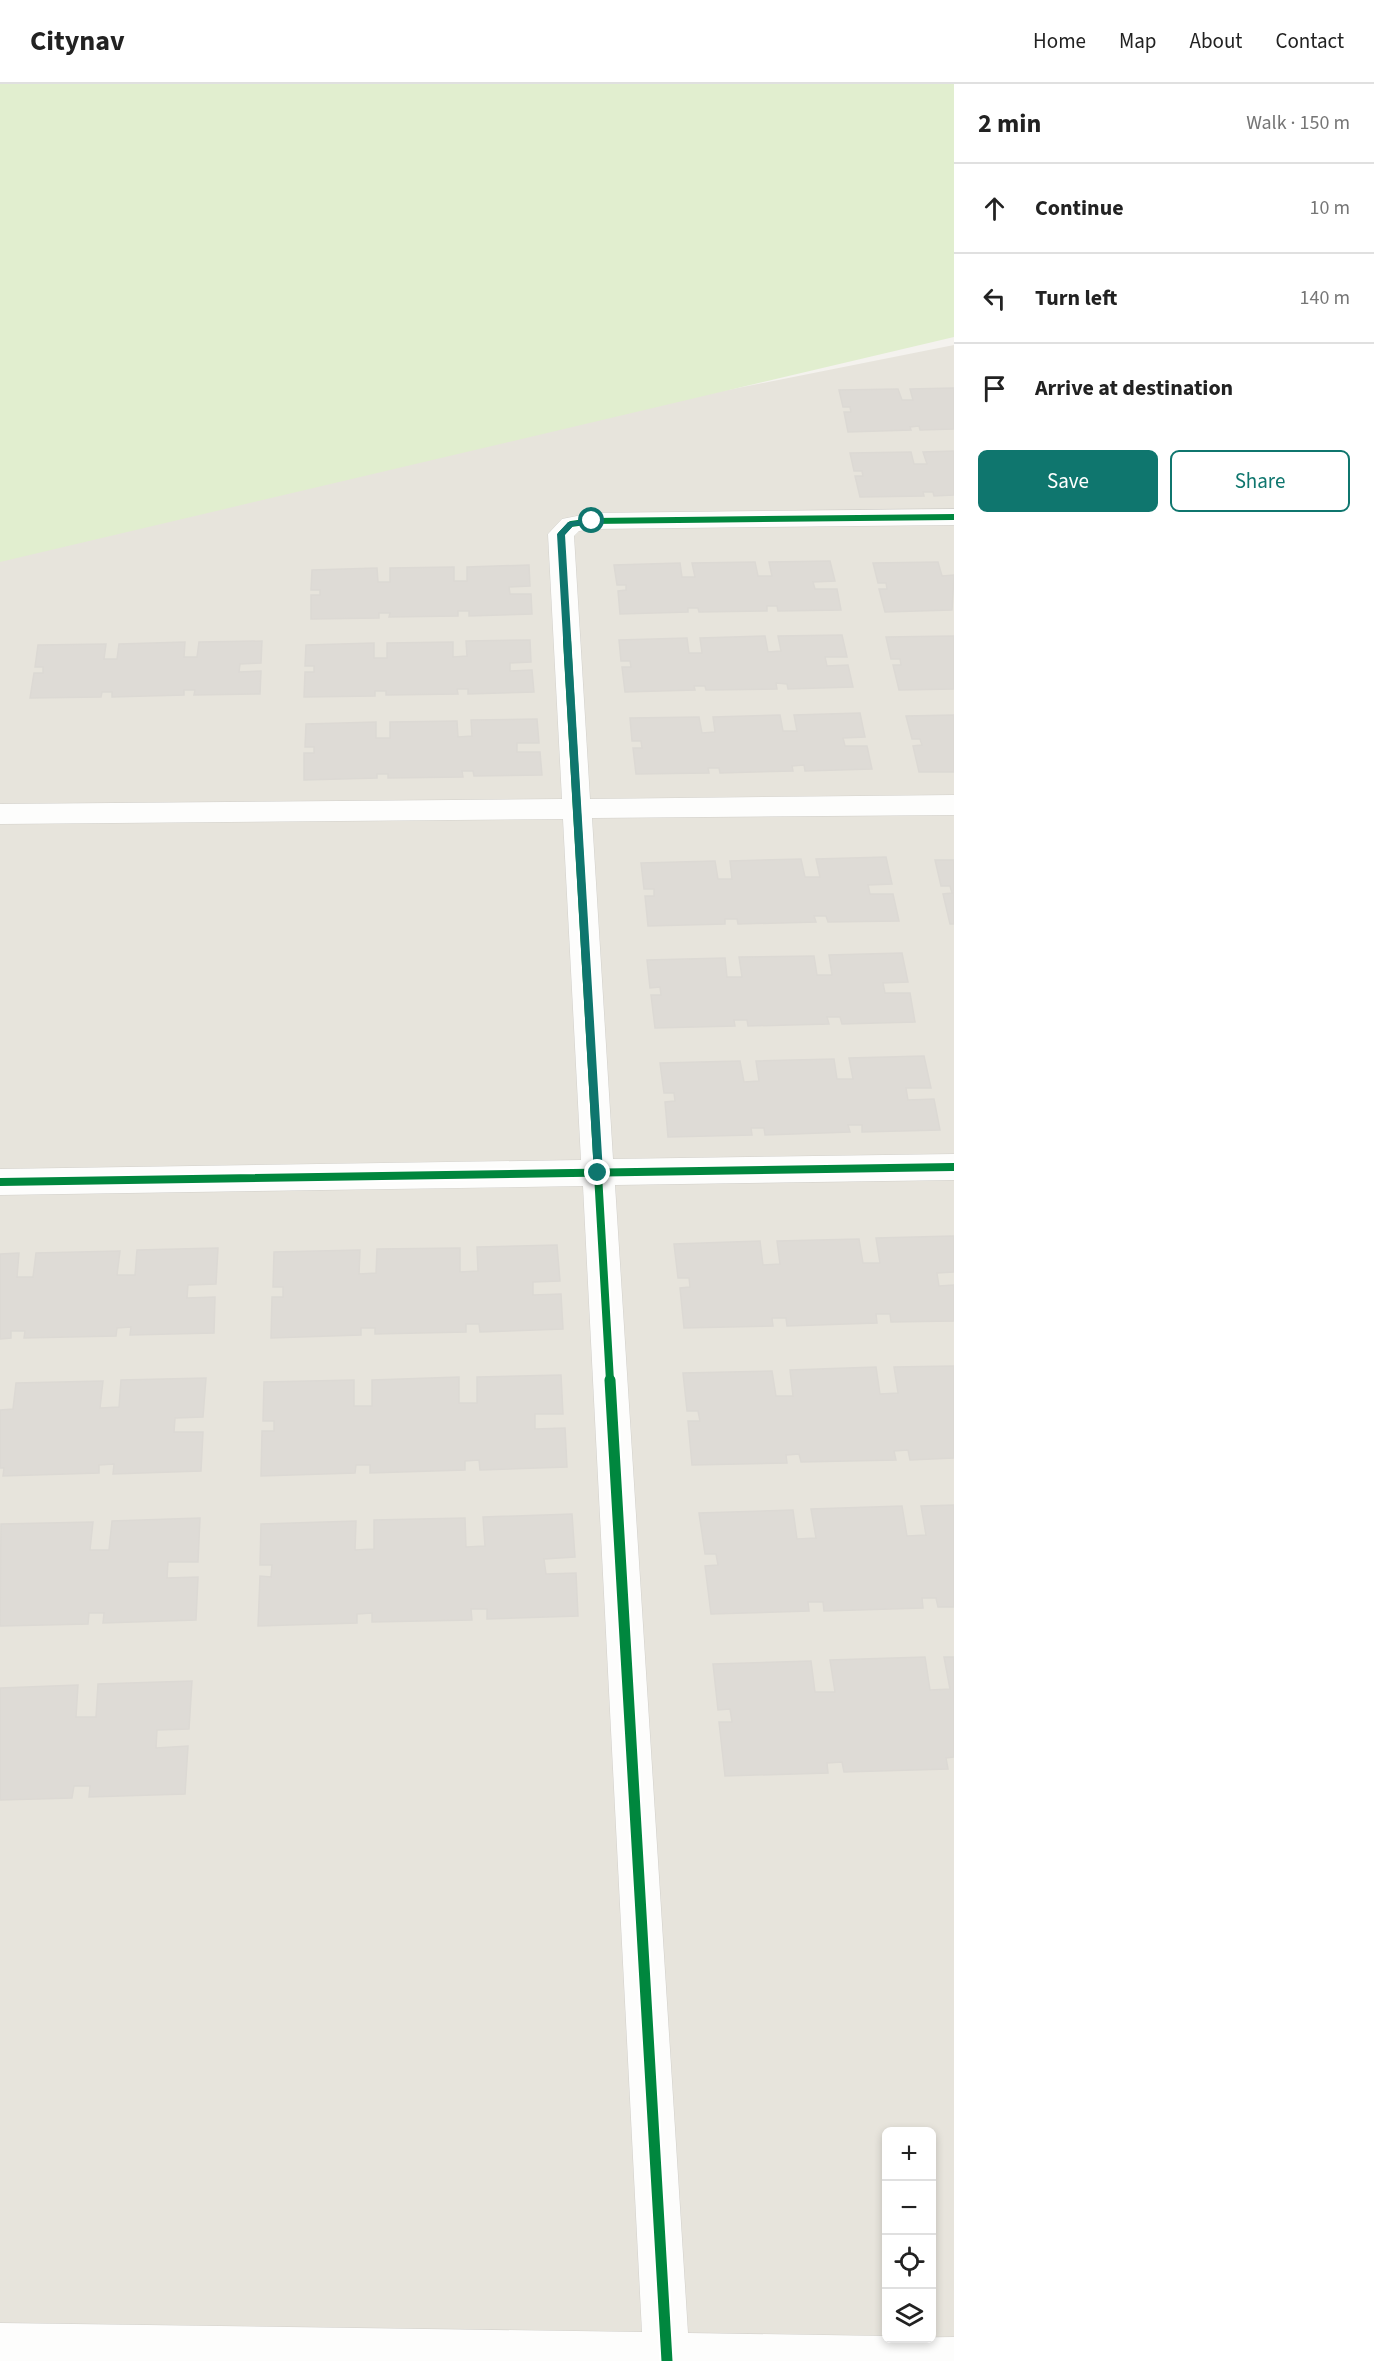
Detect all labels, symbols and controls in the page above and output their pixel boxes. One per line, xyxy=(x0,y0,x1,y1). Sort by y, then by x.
text: Citynav xyxy=(30,21,125,61)
text: Home xyxy=(1033,26,1086,56)
text: Map xyxy=(1119,26,1157,56)
text: About xyxy=(1190,26,1242,56)
text: Contact xyxy=(1275,26,1344,56)
text: 2 min xyxy=(978,105,1041,142)
text: Walk · 150 m xyxy=(1246,109,1350,137)
icon: ahead xyxy=(978,192,1011,225)
text: Continue xyxy=(1035,192,1124,224)
text: 10 m xyxy=(1310,194,1350,222)
icon: left xyxy=(978,282,1011,315)
text: Turn left xyxy=(1035,282,1117,314)
text: 140 m xyxy=(1300,284,1350,312)
icon: arrive xyxy=(978,372,1011,405)
text: Arrive at destination xyxy=(1035,372,1233,404)
button: Save xyxy=(978,450,1158,512)
button: Share xyxy=(1170,450,1350,512)
route start xyxy=(578,507,604,533)
route end xyxy=(584,1159,610,1185)
map controls xyxy=(882,2127,936,2343)
button: + xyxy=(882,2127,936,2181)
button: − xyxy=(882,2181,936,2235)
button: locate xyxy=(882,2235,936,2289)
button: layers xyxy=(882,2289,936,2343)

